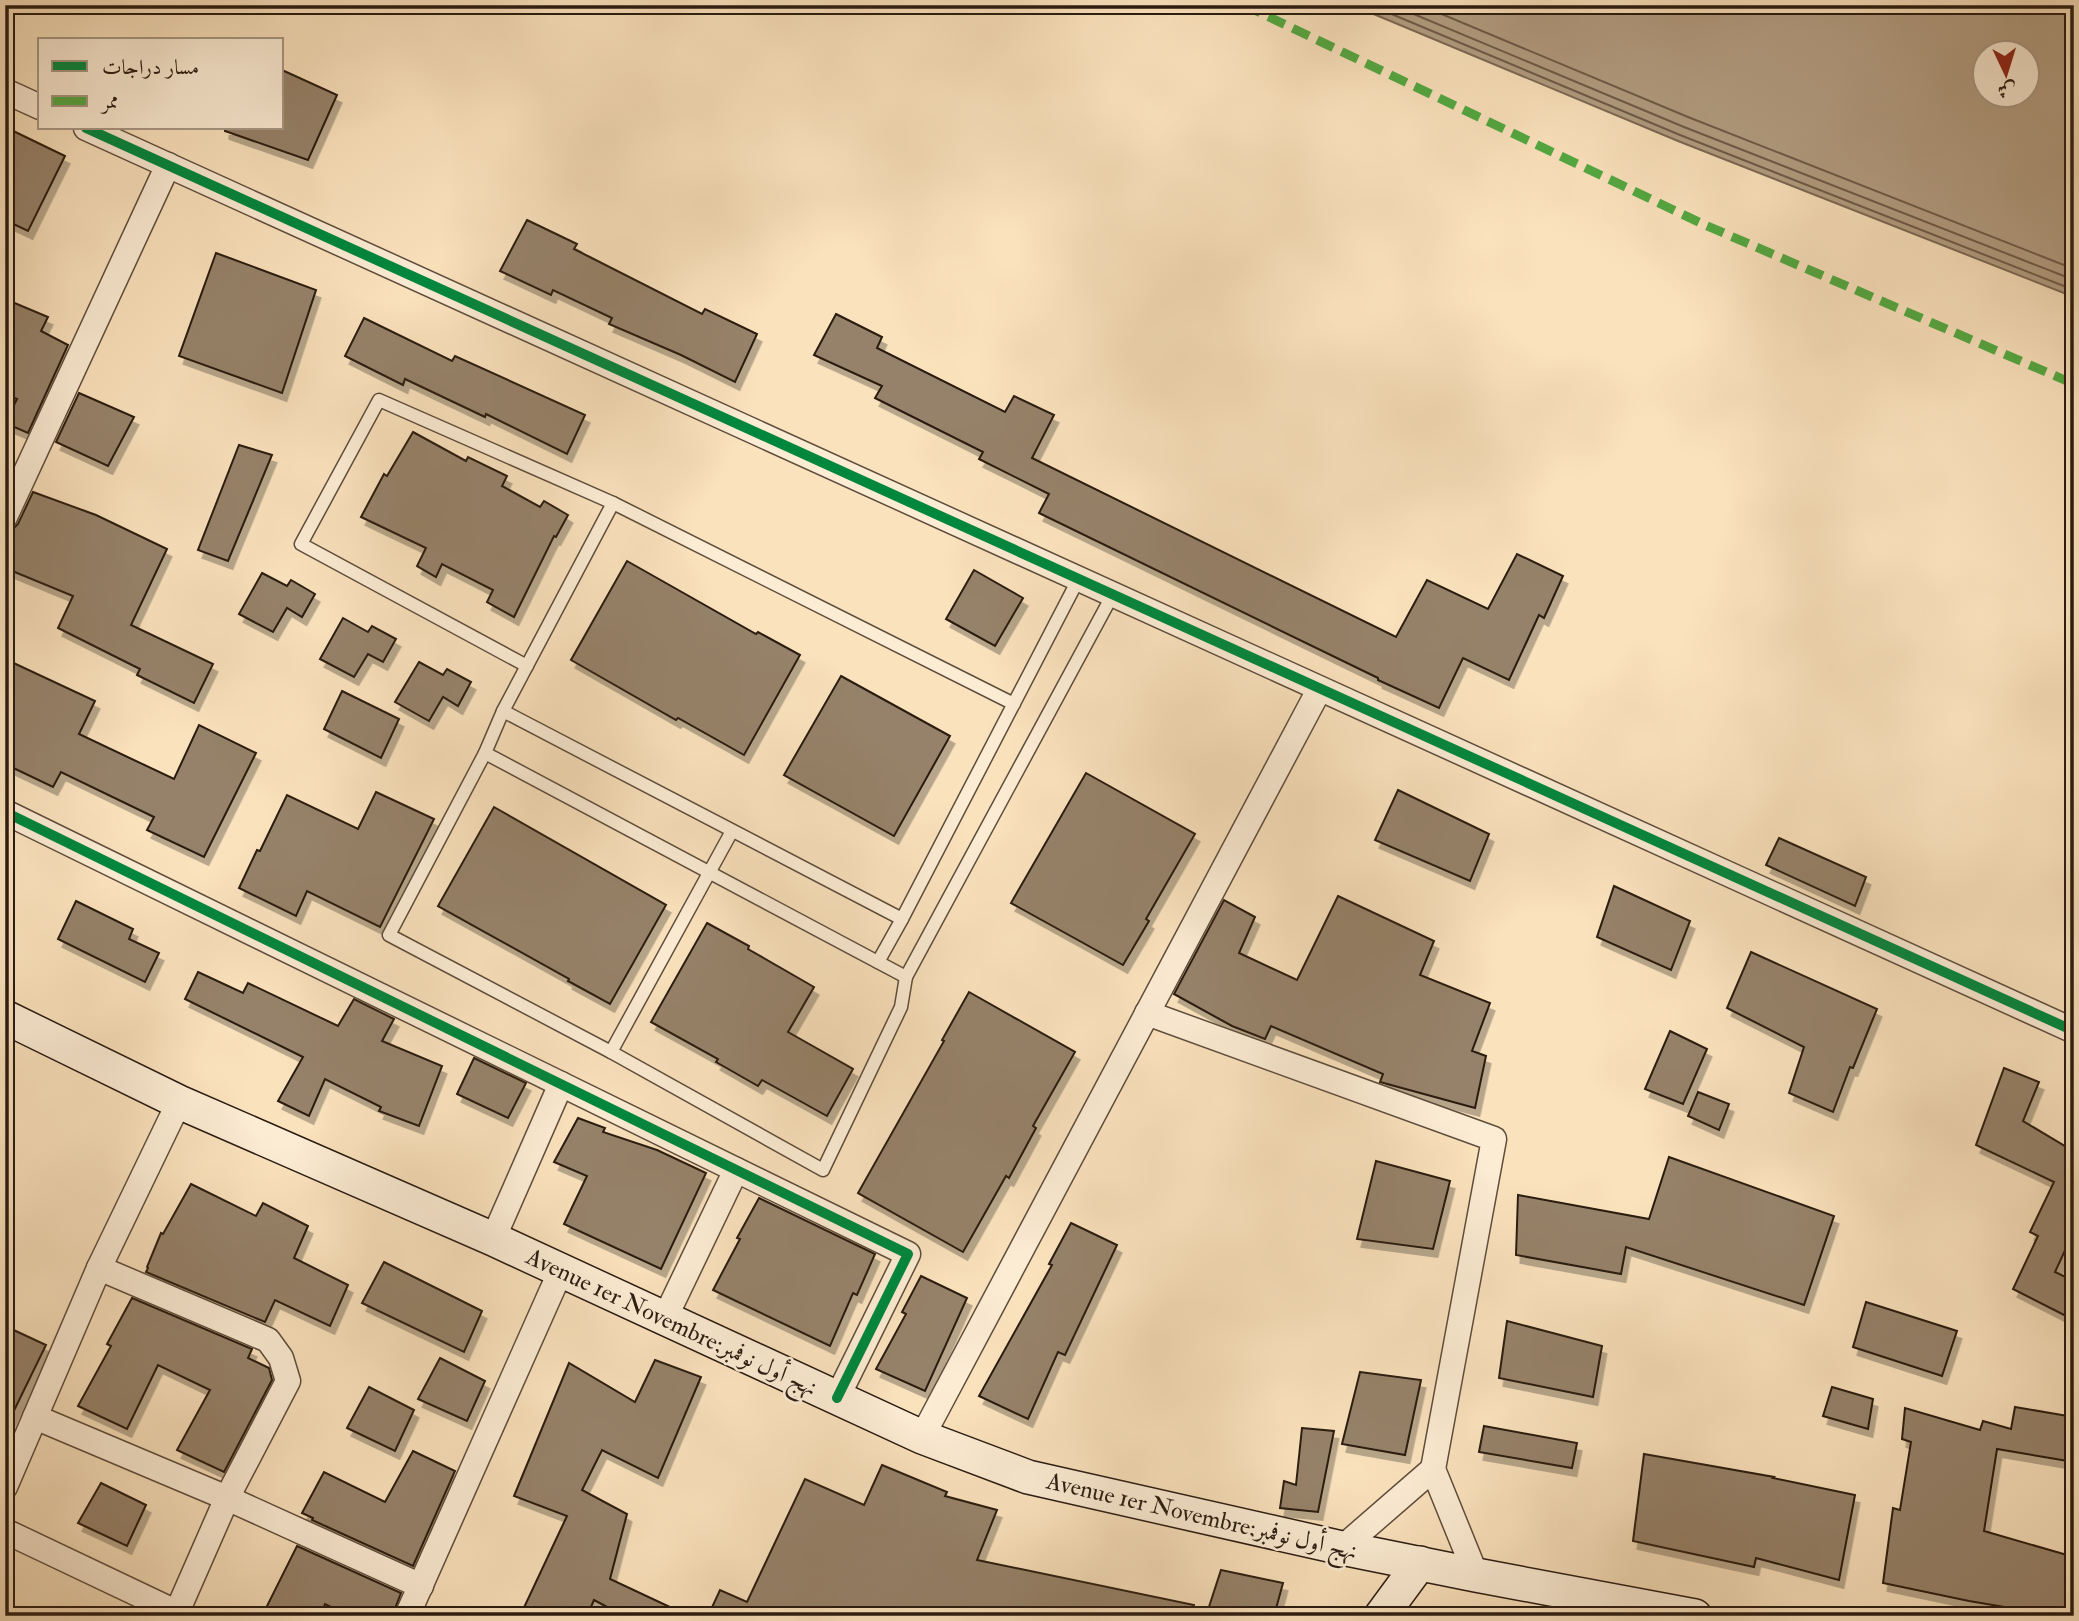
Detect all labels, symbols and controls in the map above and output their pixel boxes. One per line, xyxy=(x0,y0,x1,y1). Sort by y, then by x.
legend xyxy=(38,38,284,130)
north arrow xyxy=(1970,38,2040,108)
text: مسار دراجات xyxy=(102,54,199,81)
text: ش xyxy=(1997,77,2017,103)
text: ممر xyxy=(100,88,119,115)
street label: Avenue 1er Novembre;نهج أول نوفمبر xyxy=(518,1239,823,1408)
street label: Avenue 1er Novembre;نهج أول نوفمبر xyxy=(1041,1463,1361,1572)

